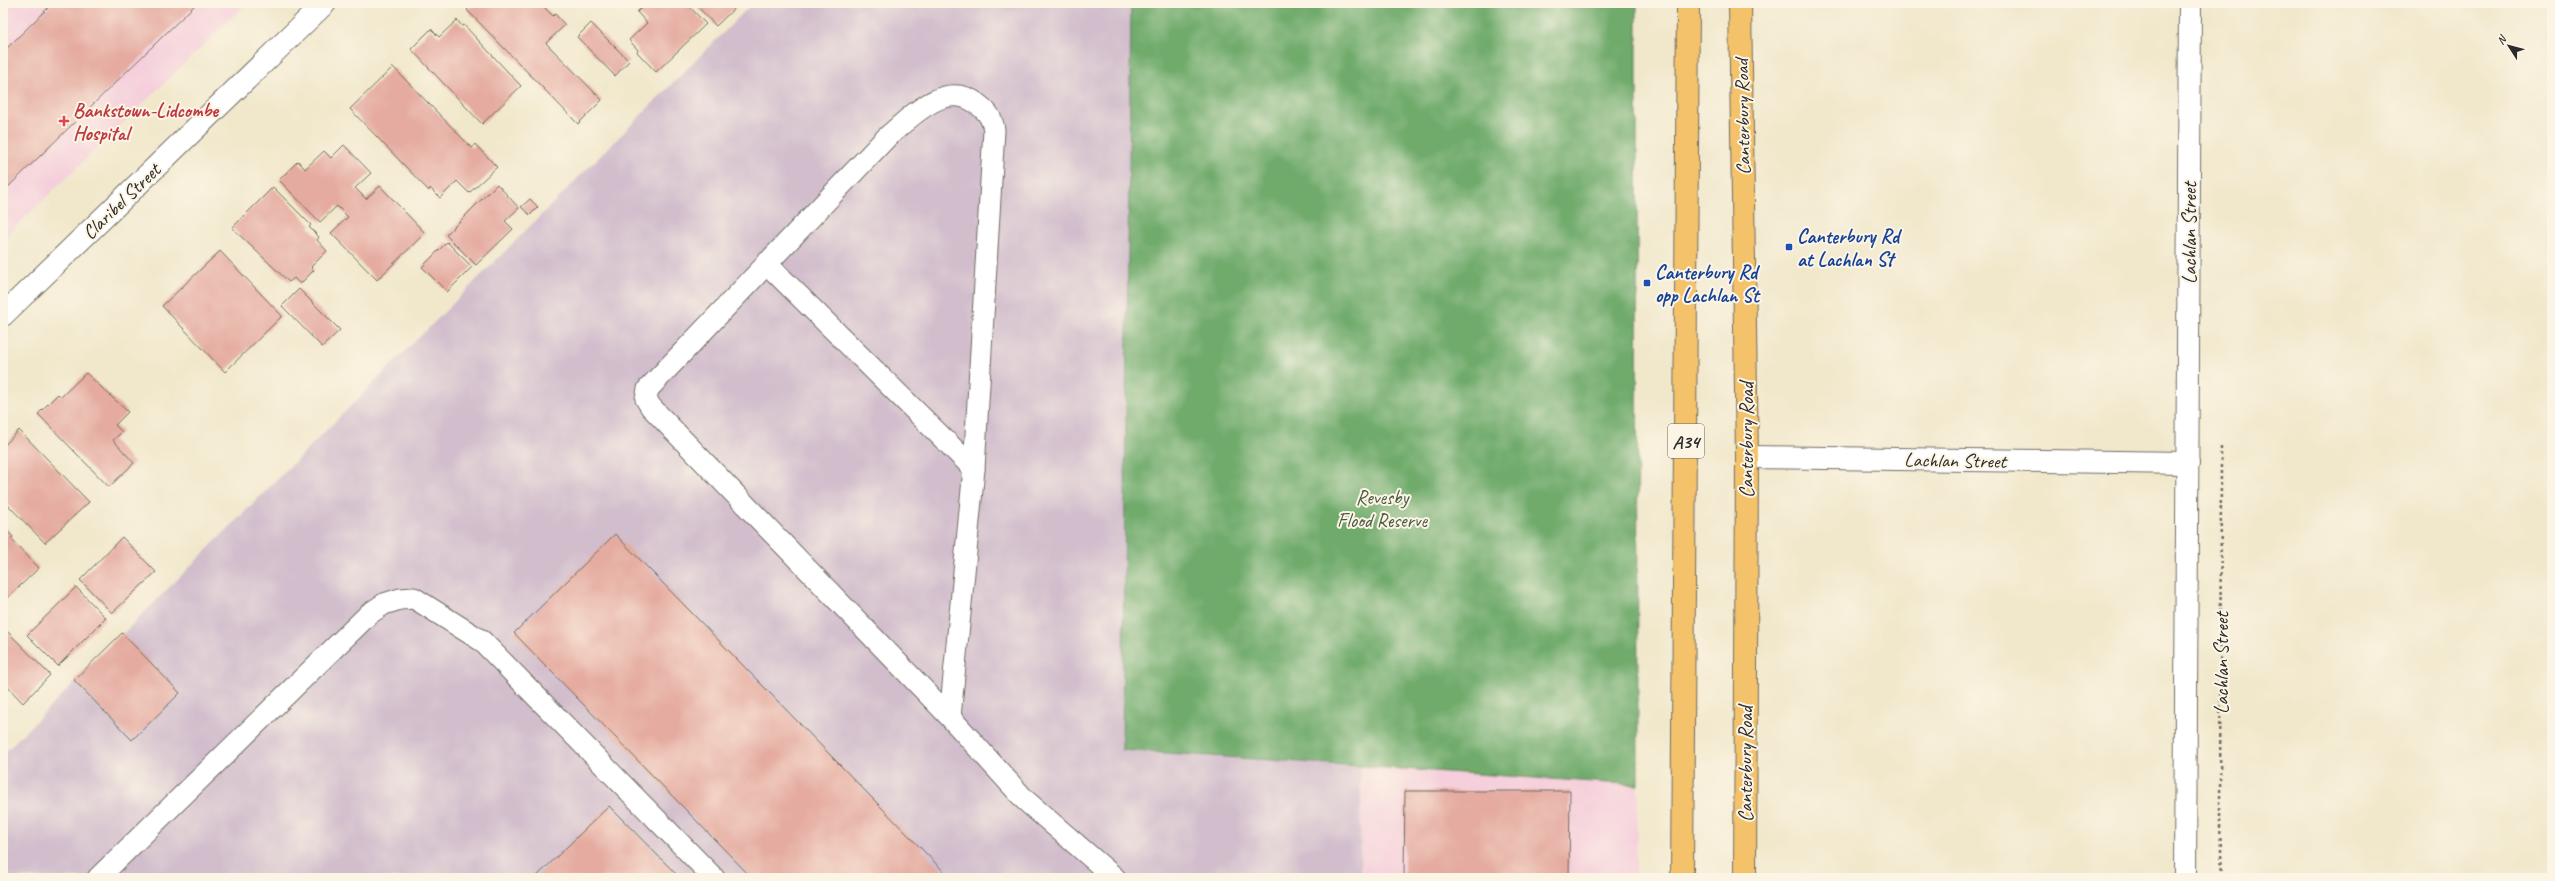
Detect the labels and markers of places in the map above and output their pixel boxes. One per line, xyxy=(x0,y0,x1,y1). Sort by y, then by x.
place label: Bankstown-Lidcombe Hospital xyxy=(73,98,219,146)
marker: Bankstown-Lidcombe Hospital xyxy=(58,115,70,127)
place label: Canterbury Rd at Lachlan St xyxy=(1797,224,1903,272)
marker: Canterbury Rd at Lachlan St xyxy=(1784,242,1794,252)
place label: Canterbury Rd opp Lachlan St xyxy=(1655,260,1761,308)
marker: Canterbury Rd opp Lachlan St xyxy=(1642,278,1652,288)

